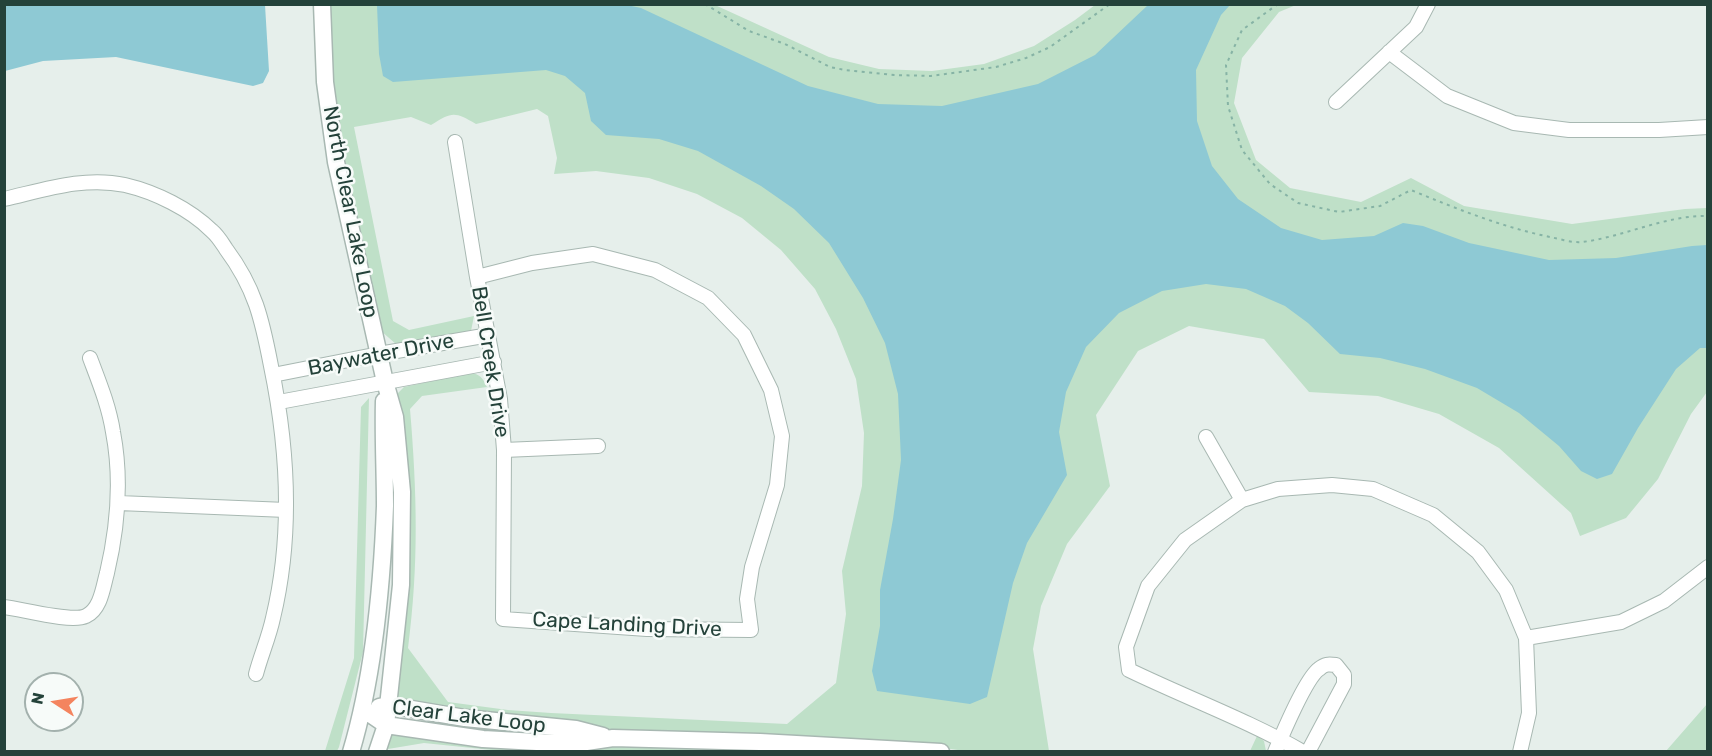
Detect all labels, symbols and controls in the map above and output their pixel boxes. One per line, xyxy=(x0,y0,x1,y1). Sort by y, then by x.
street label: North Clear Lake Loop xyxy=(317,104,383,320)
street label: Bell Creek Drive xyxy=(466,285,514,439)
street label: Baywater Drive xyxy=(306,328,456,382)
street label: Cape Landing Drive xyxy=(532,607,722,643)
north arrow xyxy=(24,672,84,732)
text: N xyxy=(27,691,48,706)
street label: Clear Lake Loop xyxy=(391,695,547,739)

